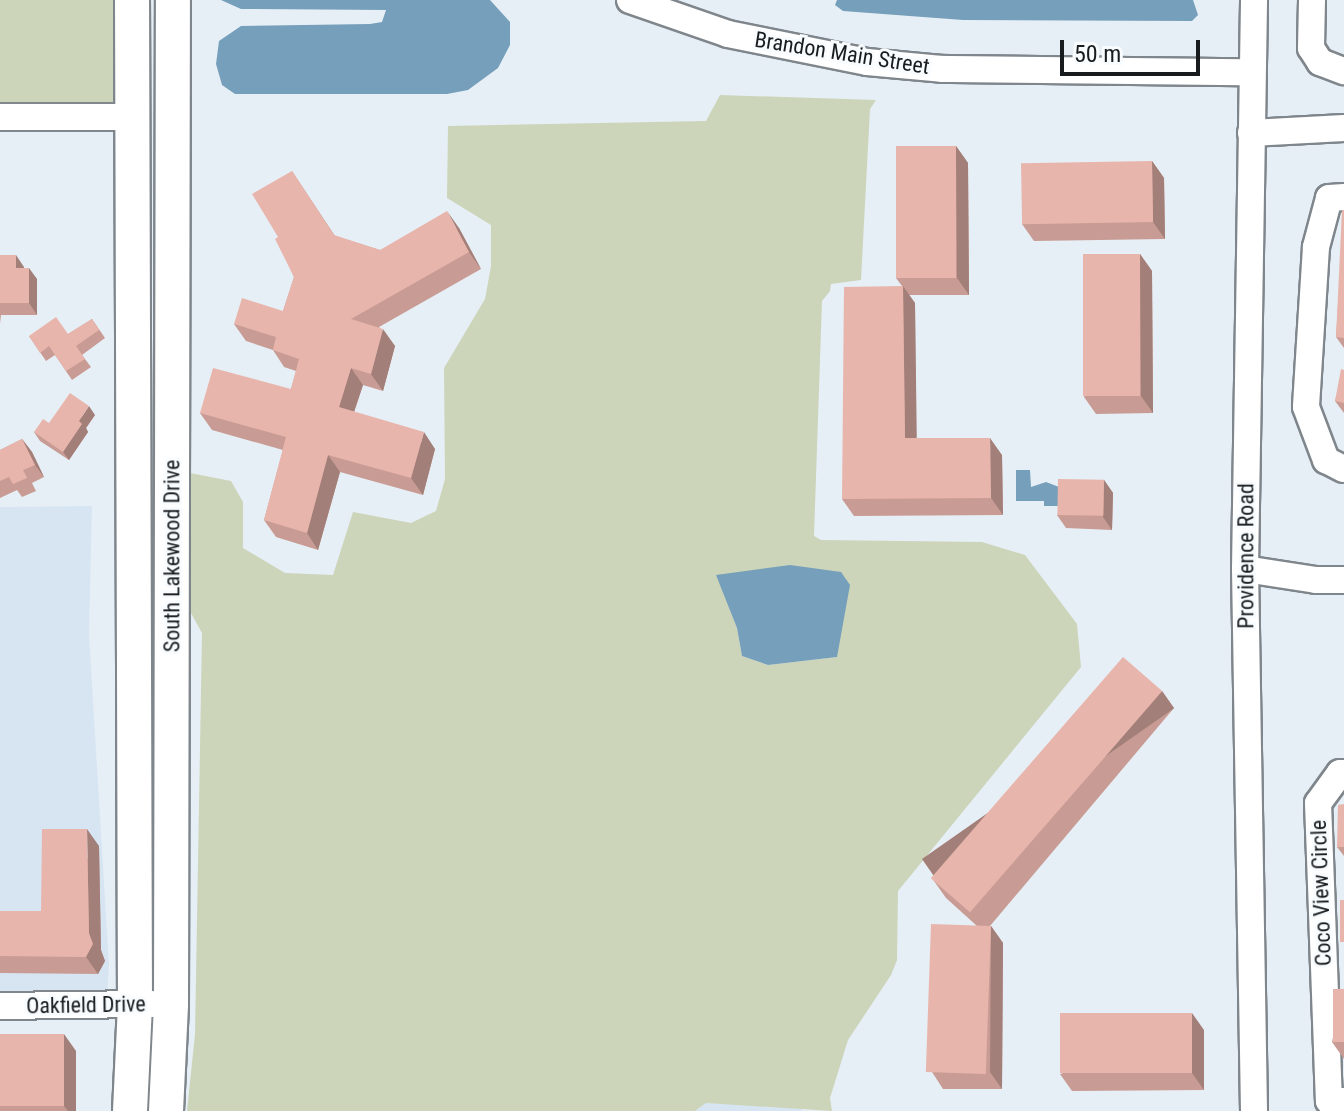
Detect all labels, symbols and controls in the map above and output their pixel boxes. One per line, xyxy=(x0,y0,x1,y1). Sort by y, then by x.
scale bar xyxy=(1064,24,1204,74)
street label: Brandon Main Street xyxy=(753,26,931,80)
text: 50 m xyxy=(1074,40,1121,68)
street label: South Lakewood Drive xyxy=(159,460,185,652)
street label: Providence Road xyxy=(1233,483,1259,629)
street label: Coco View Circle xyxy=(1305,819,1337,967)
street label: Oakfield Drive xyxy=(26,991,146,1019)

